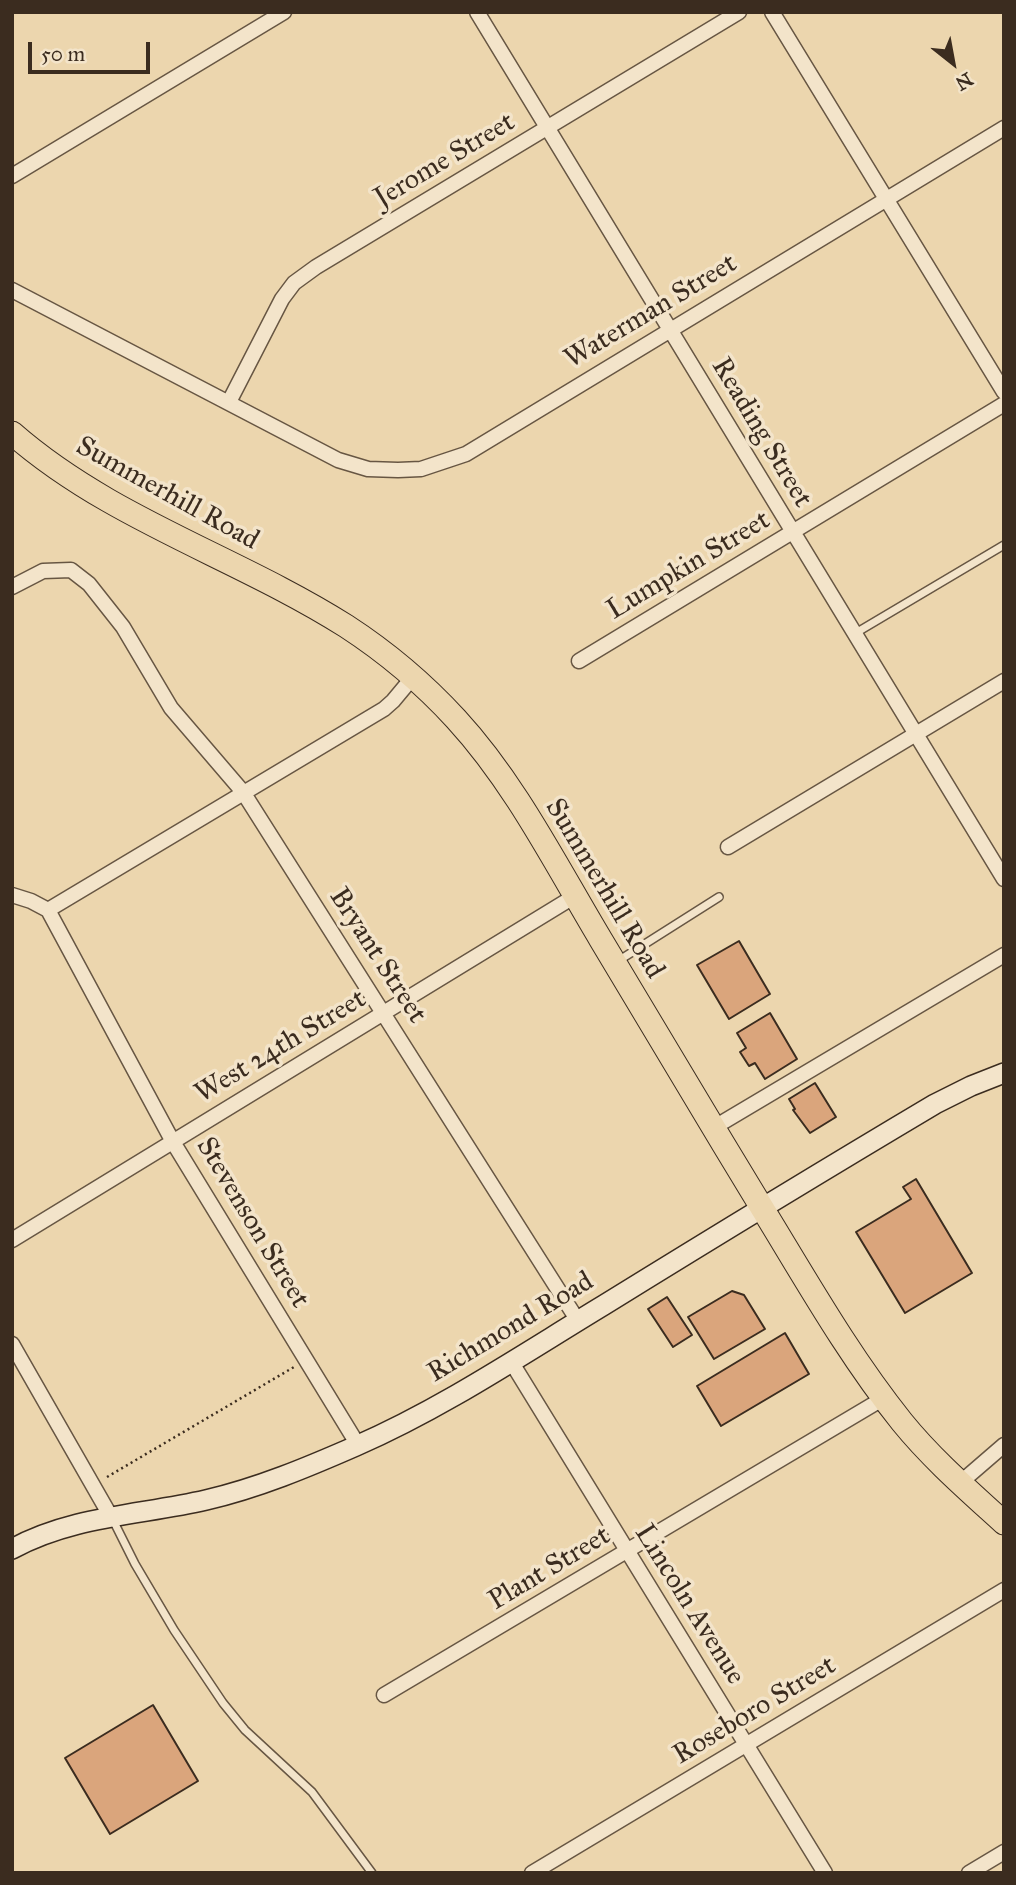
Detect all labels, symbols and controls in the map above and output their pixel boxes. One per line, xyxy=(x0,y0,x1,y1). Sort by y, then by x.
scale bar xyxy=(32,28,154,72)
north arrow xyxy=(918,28,988,98)
text: 50 m xyxy=(41,41,85,67)
text: N xyxy=(951,67,977,95)
street label: Jerome Street xyxy=(369,106,521,216)
street label: Waterman Street xyxy=(559,247,743,377)
street label: Reading Street xyxy=(703,352,819,514)
street label: Summerhill Road xyxy=(70,430,264,558)
street label: Lumpkin Street xyxy=(601,504,777,628)
street label: Summerhill Road xyxy=(537,793,671,985)
street label: Bryant Street xyxy=(321,882,433,1030)
street label: West 24th Street xyxy=(189,983,373,1111)
street label: Stevenson Street xyxy=(188,1132,316,1314)
street label: Richmond Road xyxy=(422,1265,600,1391)
street label: Lincoln Avenue xyxy=(626,1519,752,1691)
street label: Plant Street xyxy=(483,1520,617,1618)
street label: Roseboro Street xyxy=(668,1649,842,1773)

